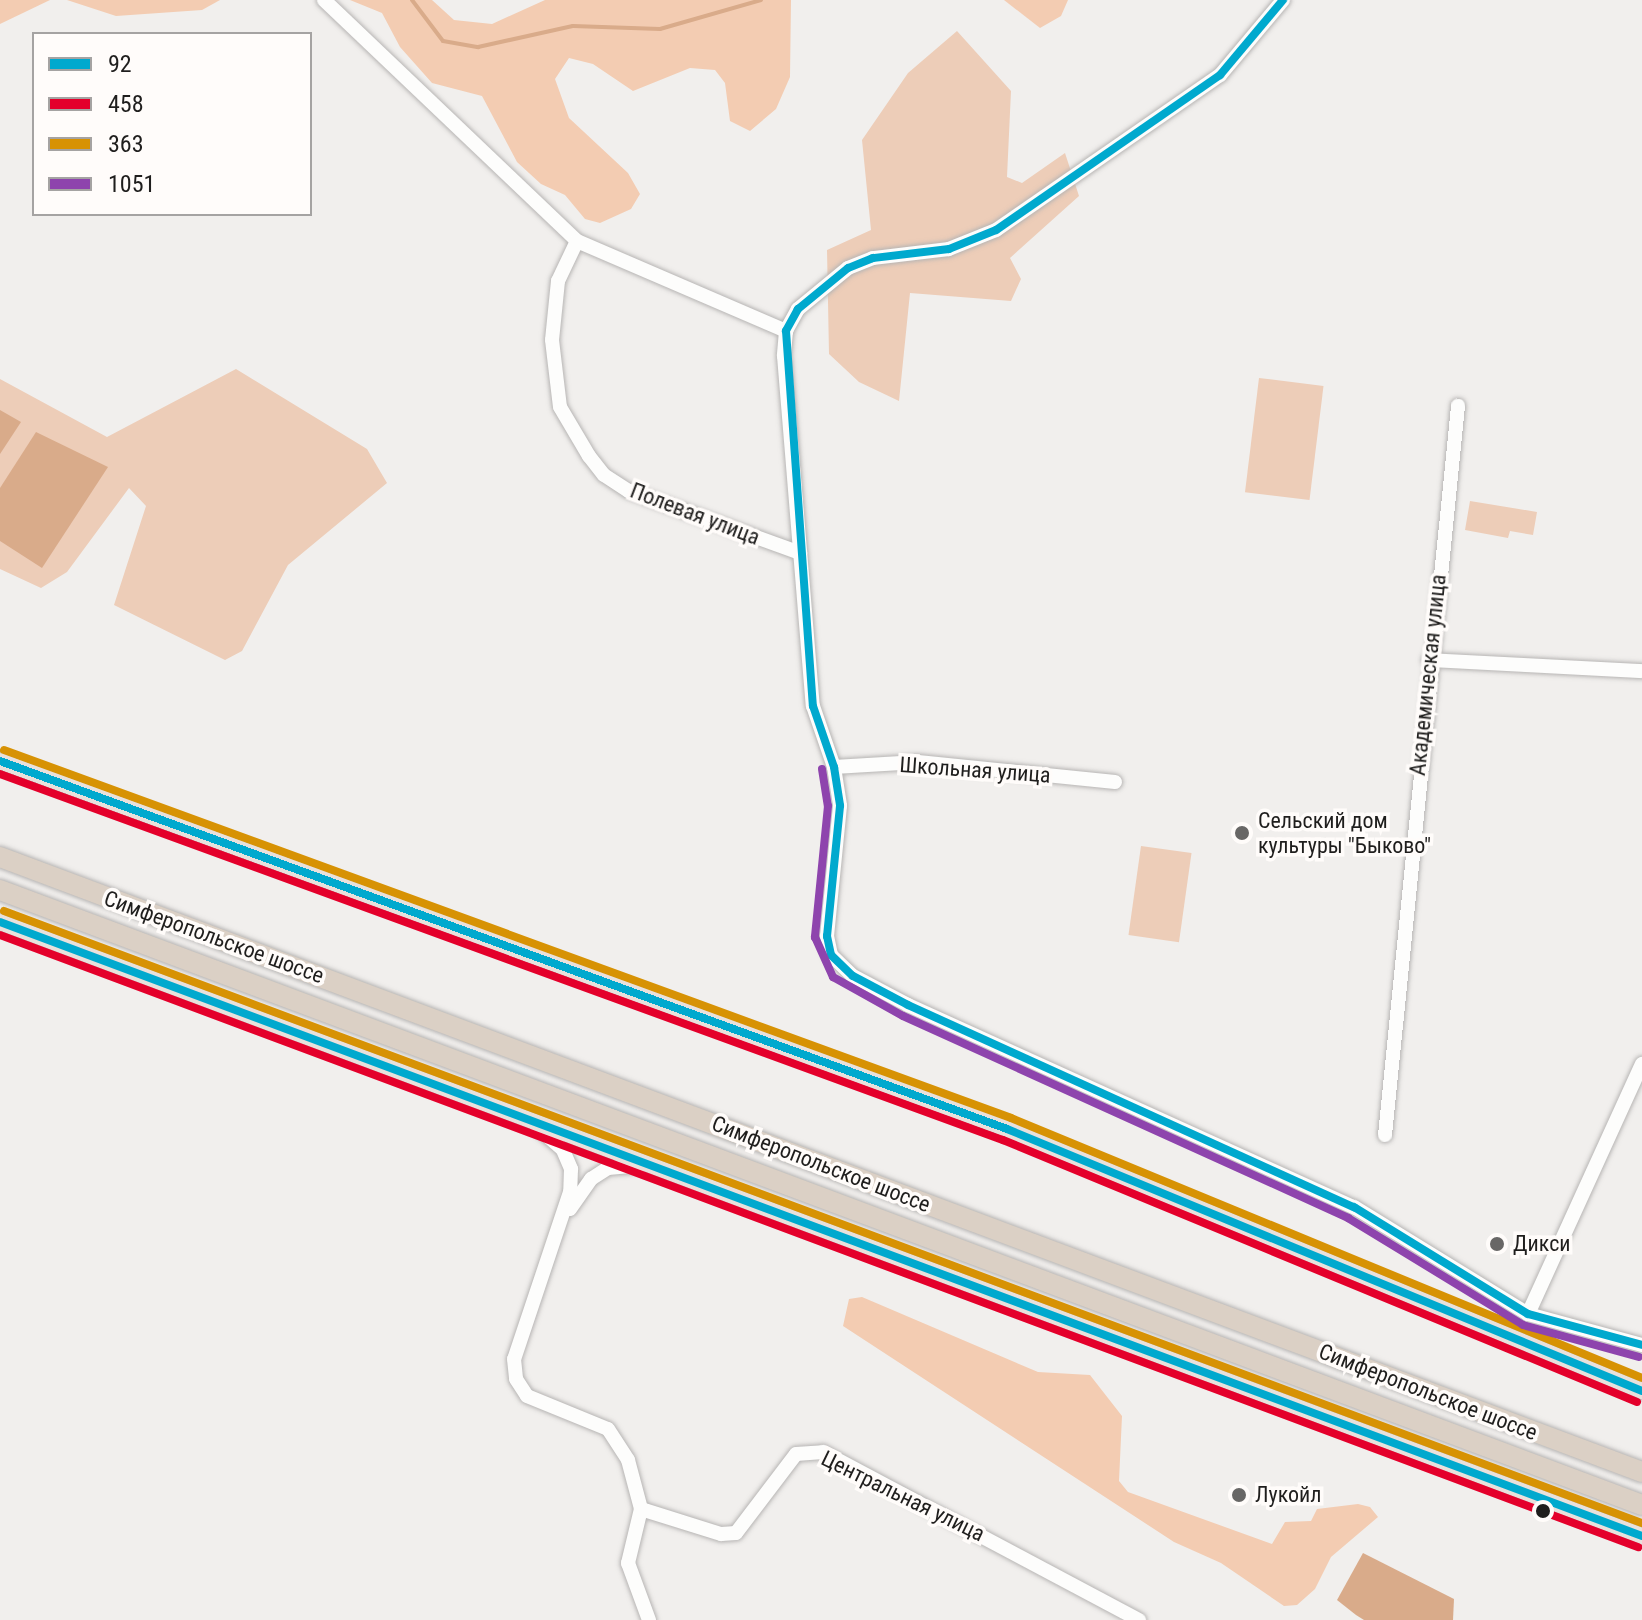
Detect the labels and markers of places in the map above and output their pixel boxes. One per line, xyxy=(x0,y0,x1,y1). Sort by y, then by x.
place label: Сельский дом культуры "Быково" xyxy=(1258,807,1431,858)
marker: Сельский дом культуры "Быково" xyxy=(1233,824,1251,842)
place label: Дикси xyxy=(1513,1231,1570,1257)
marker: Дикси xyxy=(1488,1235,1506,1253)
place label: Лукойл xyxy=(1255,1482,1322,1508)
marker: Лукойл xyxy=(1230,1486,1248,1504)
unlabelled marker xyxy=(1535,1503,1551,1519)

